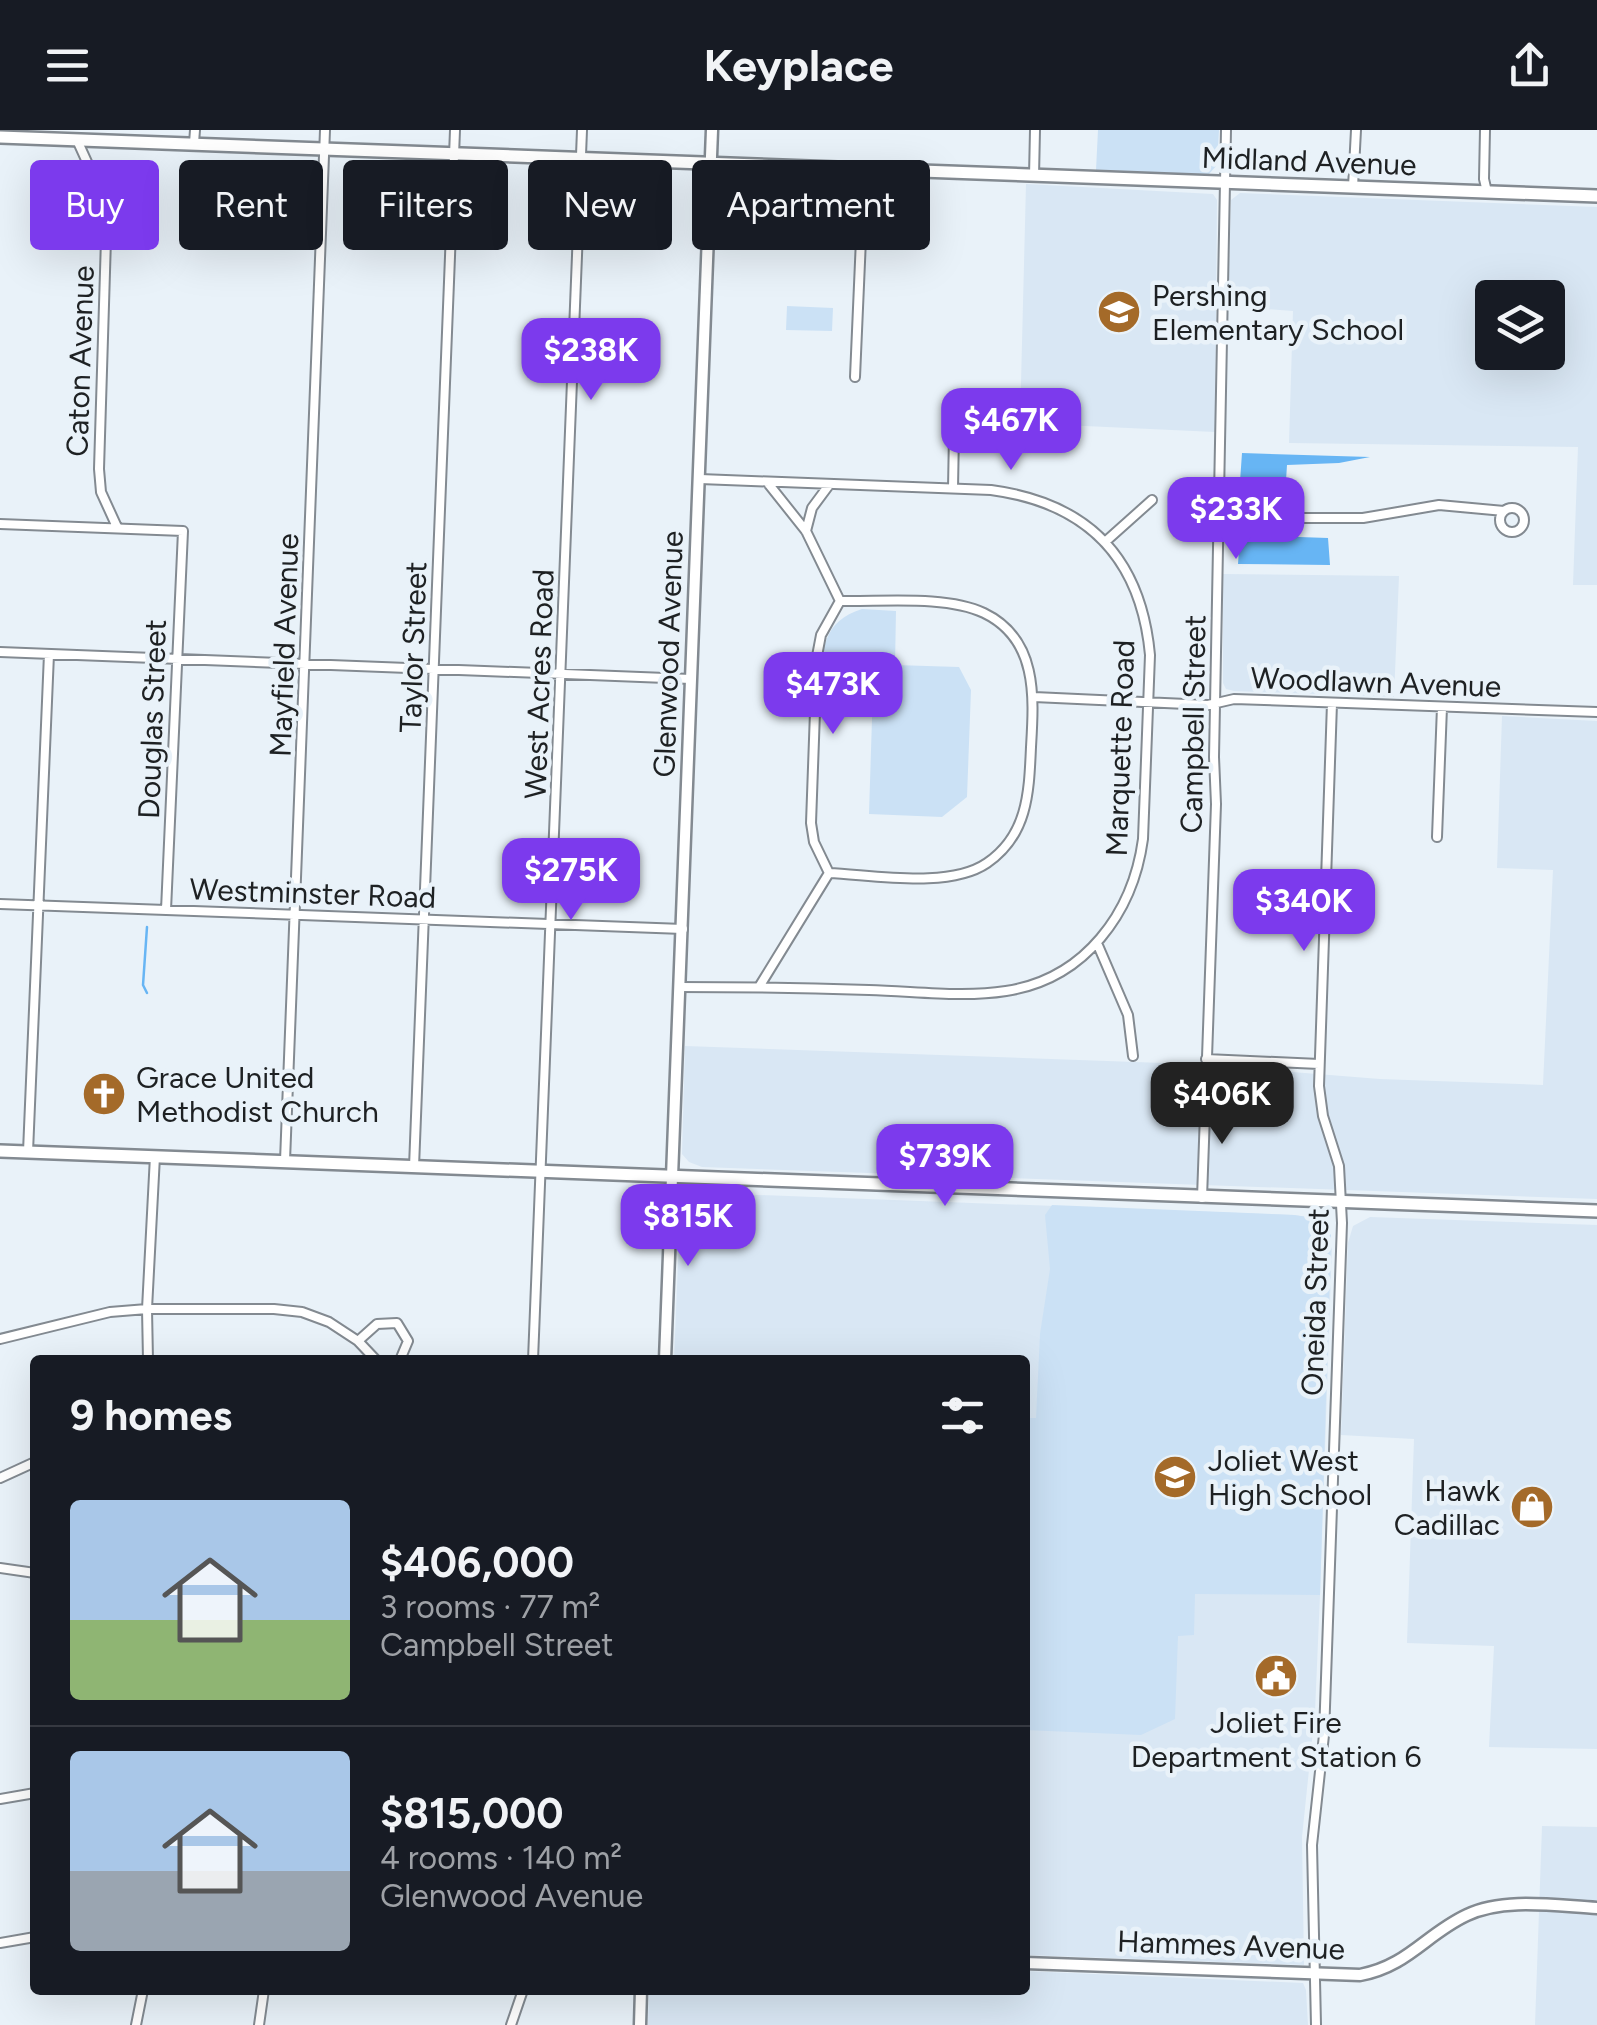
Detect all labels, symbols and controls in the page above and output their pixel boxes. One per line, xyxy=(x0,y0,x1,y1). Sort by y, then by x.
icon: menu xyxy=(40,38,95,93)
text: Keyplace xyxy=(703,38,894,92)
icon: share xyxy=(1502,38,1557,93)
street label: Midland Avenue xyxy=(1201,139,1417,183)
chip: Buy xyxy=(30,160,159,250)
chip: Rent xyxy=(179,160,323,250)
chip: Filters xyxy=(343,160,508,250)
chip: New xyxy=(528,160,672,250)
chip: Apartment xyxy=(692,160,930,250)
street label: Caton Avenue xyxy=(58,265,102,457)
place label: Pershing Elementary School xyxy=(1152,277,1404,348)
map controls xyxy=(1475,280,1565,370)
button: layers xyxy=(1475,280,1565,370)
school or university icon: Pershing Elementary School xyxy=(1096,289,1142,335)
pin: $238K xyxy=(521,318,661,403)
text: $238K xyxy=(544,331,638,369)
pin: $467K xyxy=(941,388,1081,473)
text: $467K xyxy=(963,401,1059,439)
pin: $233K xyxy=(1166,477,1306,562)
text: $233K xyxy=(1189,490,1283,528)
street label: Glenwood Avenue xyxy=(645,530,691,778)
street label: Mayfield Avenue xyxy=(262,533,306,757)
street label: Taylor Street xyxy=(392,561,434,733)
street label: West Acres Road xyxy=(516,568,562,800)
street label: Campbell Street xyxy=(1173,614,1213,834)
street label: Douglas Street xyxy=(130,619,174,819)
street label: Marquette Road xyxy=(1098,639,1142,857)
pin: $473K xyxy=(763,652,903,737)
street label: Woodlawn Avenue xyxy=(1250,659,1502,705)
text: $473K xyxy=(786,665,880,703)
pin: $275K xyxy=(501,838,641,923)
text: $275K xyxy=(524,851,618,889)
pin: $340K xyxy=(1234,869,1374,954)
street label: Westminster Road xyxy=(189,870,437,916)
text: $340K xyxy=(1255,882,1353,920)
place label: Grace United Methodist Church xyxy=(136,1059,379,1130)
pin: $406K xyxy=(1152,1062,1292,1147)
church icon: Grace United Methodist Church xyxy=(81,1071,127,1117)
text: $406K xyxy=(1173,1075,1271,1113)
pin: $739K xyxy=(875,1124,1015,1209)
text: $739K xyxy=(898,1137,992,1175)
pin: $815K xyxy=(618,1184,758,1269)
text: $815K xyxy=(643,1197,733,1235)
street label: Oneida Street xyxy=(1293,1208,1337,1396)
icon: filters xyxy=(935,1388,990,1443)
text: 9 homes xyxy=(70,1390,232,1441)
place label: Joliet West High School xyxy=(1208,1442,1372,1513)
school or university icon: Joliet West High School xyxy=(1152,1454,1198,1500)
place label: Hawk Cadillac xyxy=(1394,1472,1500,1543)
shop icon: Hawk Cadillac xyxy=(1509,1484,1555,1530)
text: $406,000 xyxy=(380,1537,574,1588)
icon: home xyxy=(150,1540,270,1660)
text: 3 rooms · 77 m² xyxy=(380,1588,600,1626)
text: Campbell Street xyxy=(380,1626,613,1664)
public building icon: Joliet Fire Department Station 6 xyxy=(1253,1653,1299,1699)
place label: Joliet Fire Department Station 6 xyxy=(1131,1704,1421,1775)
text: $815,000 xyxy=(380,1788,564,1839)
icon: home xyxy=(150,1791,270,1911)
text: 4 rooms · 140 m² xyxy=(380,1839,622,1877)
text: Glenwood Avenue xyxy=(380,1877,643,1915)
street label: Hammes Avenue xyxy=(1116,1923,1346,1967)

